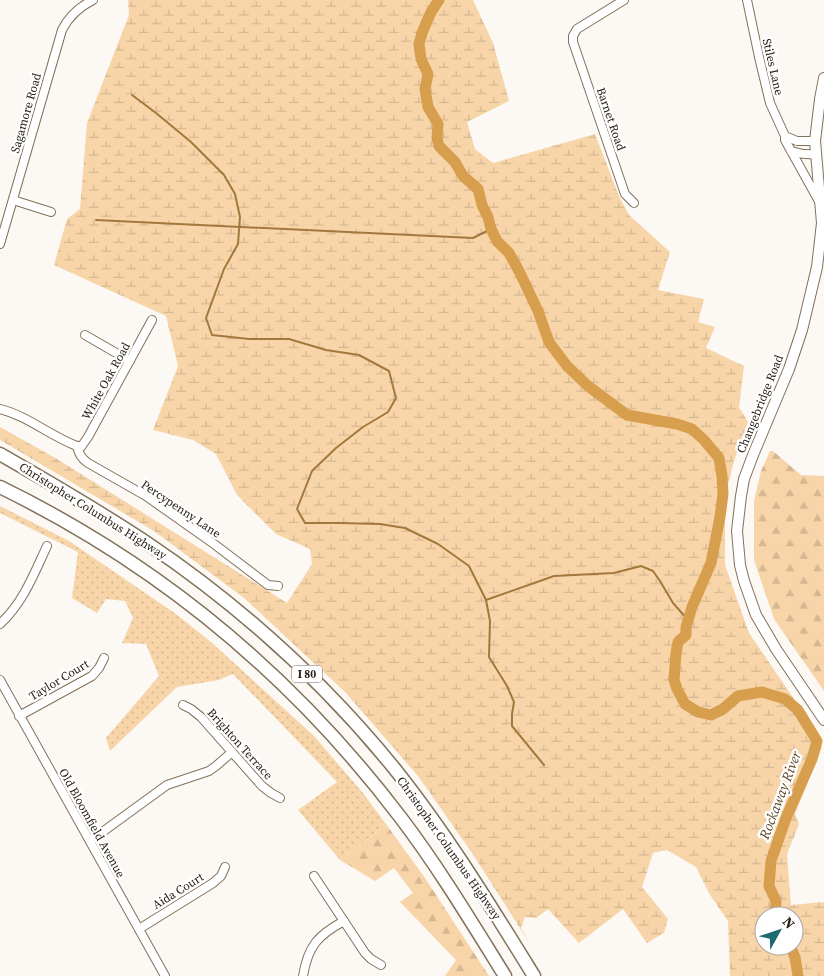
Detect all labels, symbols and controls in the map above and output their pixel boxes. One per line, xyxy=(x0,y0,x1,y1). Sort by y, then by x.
street label: Stiles Lane xyxy=(759,37,787,97)
street label: Sagamore Road xyxy=(7,71,45,155)
street label: Barnet Road xyxy=(593,85,629,153)
street label: White Oak Road xyxy=(78,339,134,423)
street label: Changebridge Road xyxy=(733,352,787,456)
street label: Christopher Columbus Highway xyxy=(16,459,171,564)
street label: Percypenny Lane xyxy=(138,476,224,542)
street label: Taylor Court xyxy=(26,656,92,704)
road number: I 80 xyxy=(292,666,322,682)
street label: Brighton Terrace xyxy=(204,705,276,783)
water label: Rockaway River xyxy=(754,748,806,843)
street label: Old Bloomfield Avenue xyxy=(55,766,129,880)
street label: Christopher Columbus Highway xyxy=(393,773,505,923)
street label: Aida Court xyxy=(149,869,207,913)
north arrow xyxy=(754,906,804,956)
text: N xyxy=(778,912,800,933)

